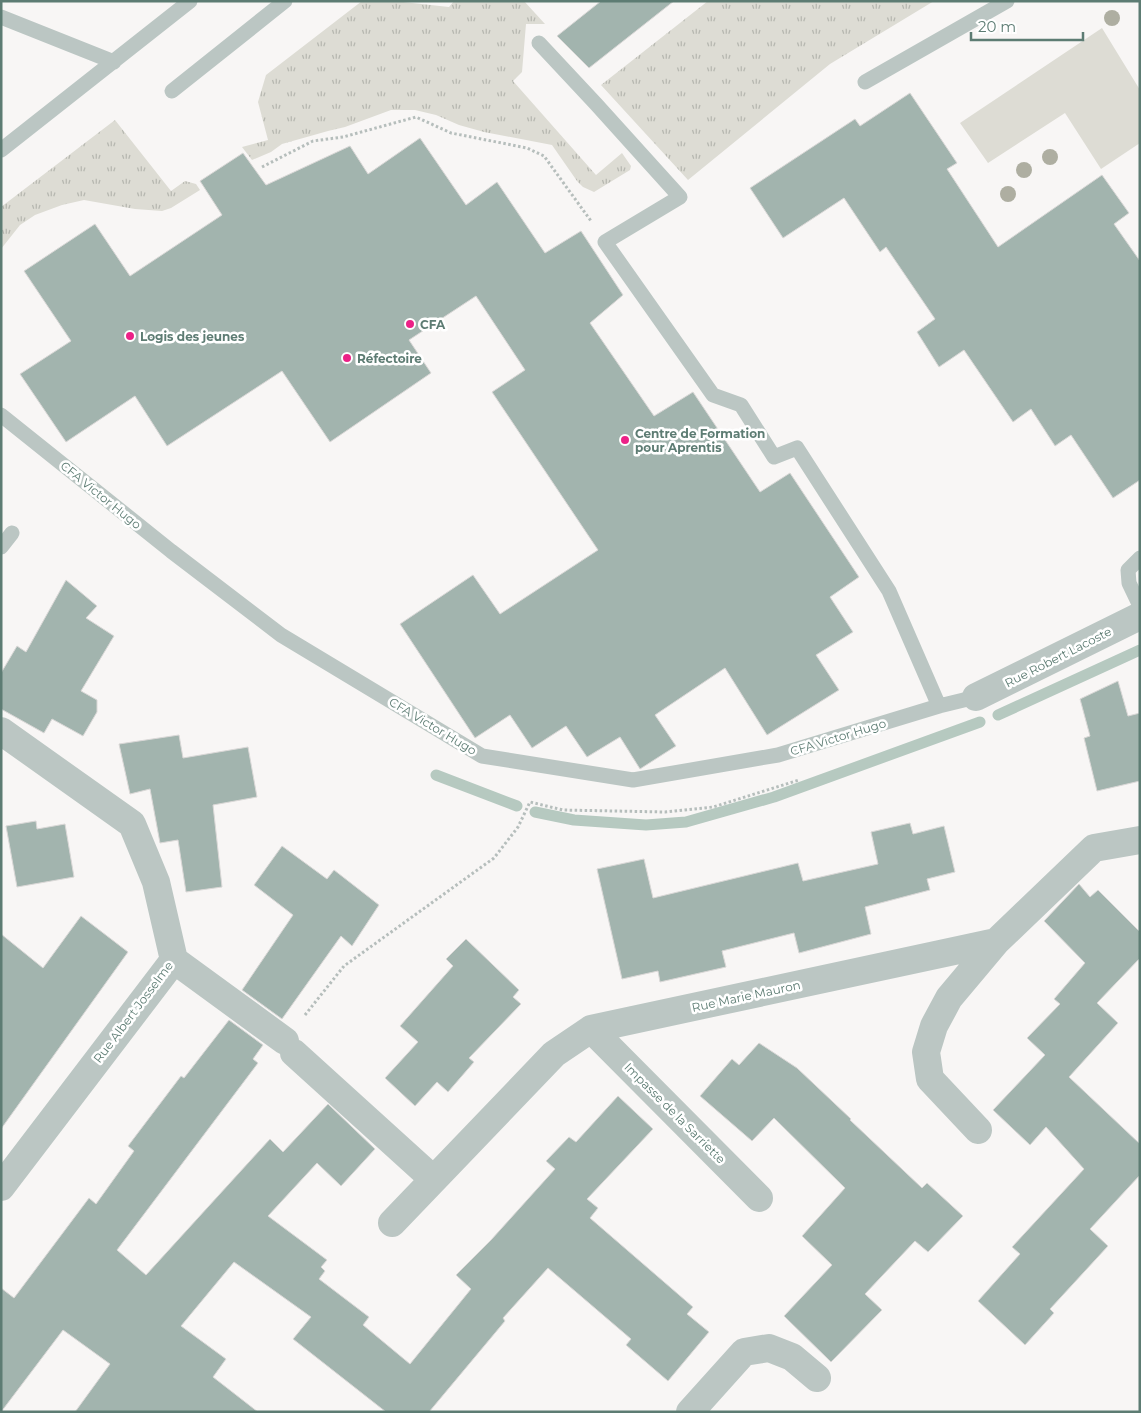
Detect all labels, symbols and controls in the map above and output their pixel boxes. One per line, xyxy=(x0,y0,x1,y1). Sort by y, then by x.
scale bar xyxy=(971,10,1084,42)
text: 20 m xyxy=(978,17,1016,36)
place label: CFA xyxy=(420,317,446,332)
marker: CFA xyxy=(404,318,416,330)
place label: Logis des jeunes xyxy=(140,329,245,344)
marker: Logis des jeunes xyxy=(124,330,136,342)
place label: Réfectoire xyxy=(357,351,422,366)
marker: Réfectoire xyxy=(341,352,353,364)
place label: Centre de Formation pour Aprentis xyxy=(635,426,765,455)
marker: Centre de Formation pour Aprentis xyxy=(619,434,631,446)
street label: CFA Victor Hugo xyxy=(58,458,144,532)
street label: Rue Robert Lacoste xyxy=(1002,624,1114,690)
street label: CFA Victor Hugo xyxy=(387,694,479,758)
street label: CFA Victor Hugo xyxy=(788,715,888,759)
street label: Rue Albert Josselme xyxy=(90,958,176,1066)
street label: Rue Marie Mauron xyxy=(690,977,802,1015)
street label: Impasse de la Sarriette xyxy=(621,1059,729,1167)

